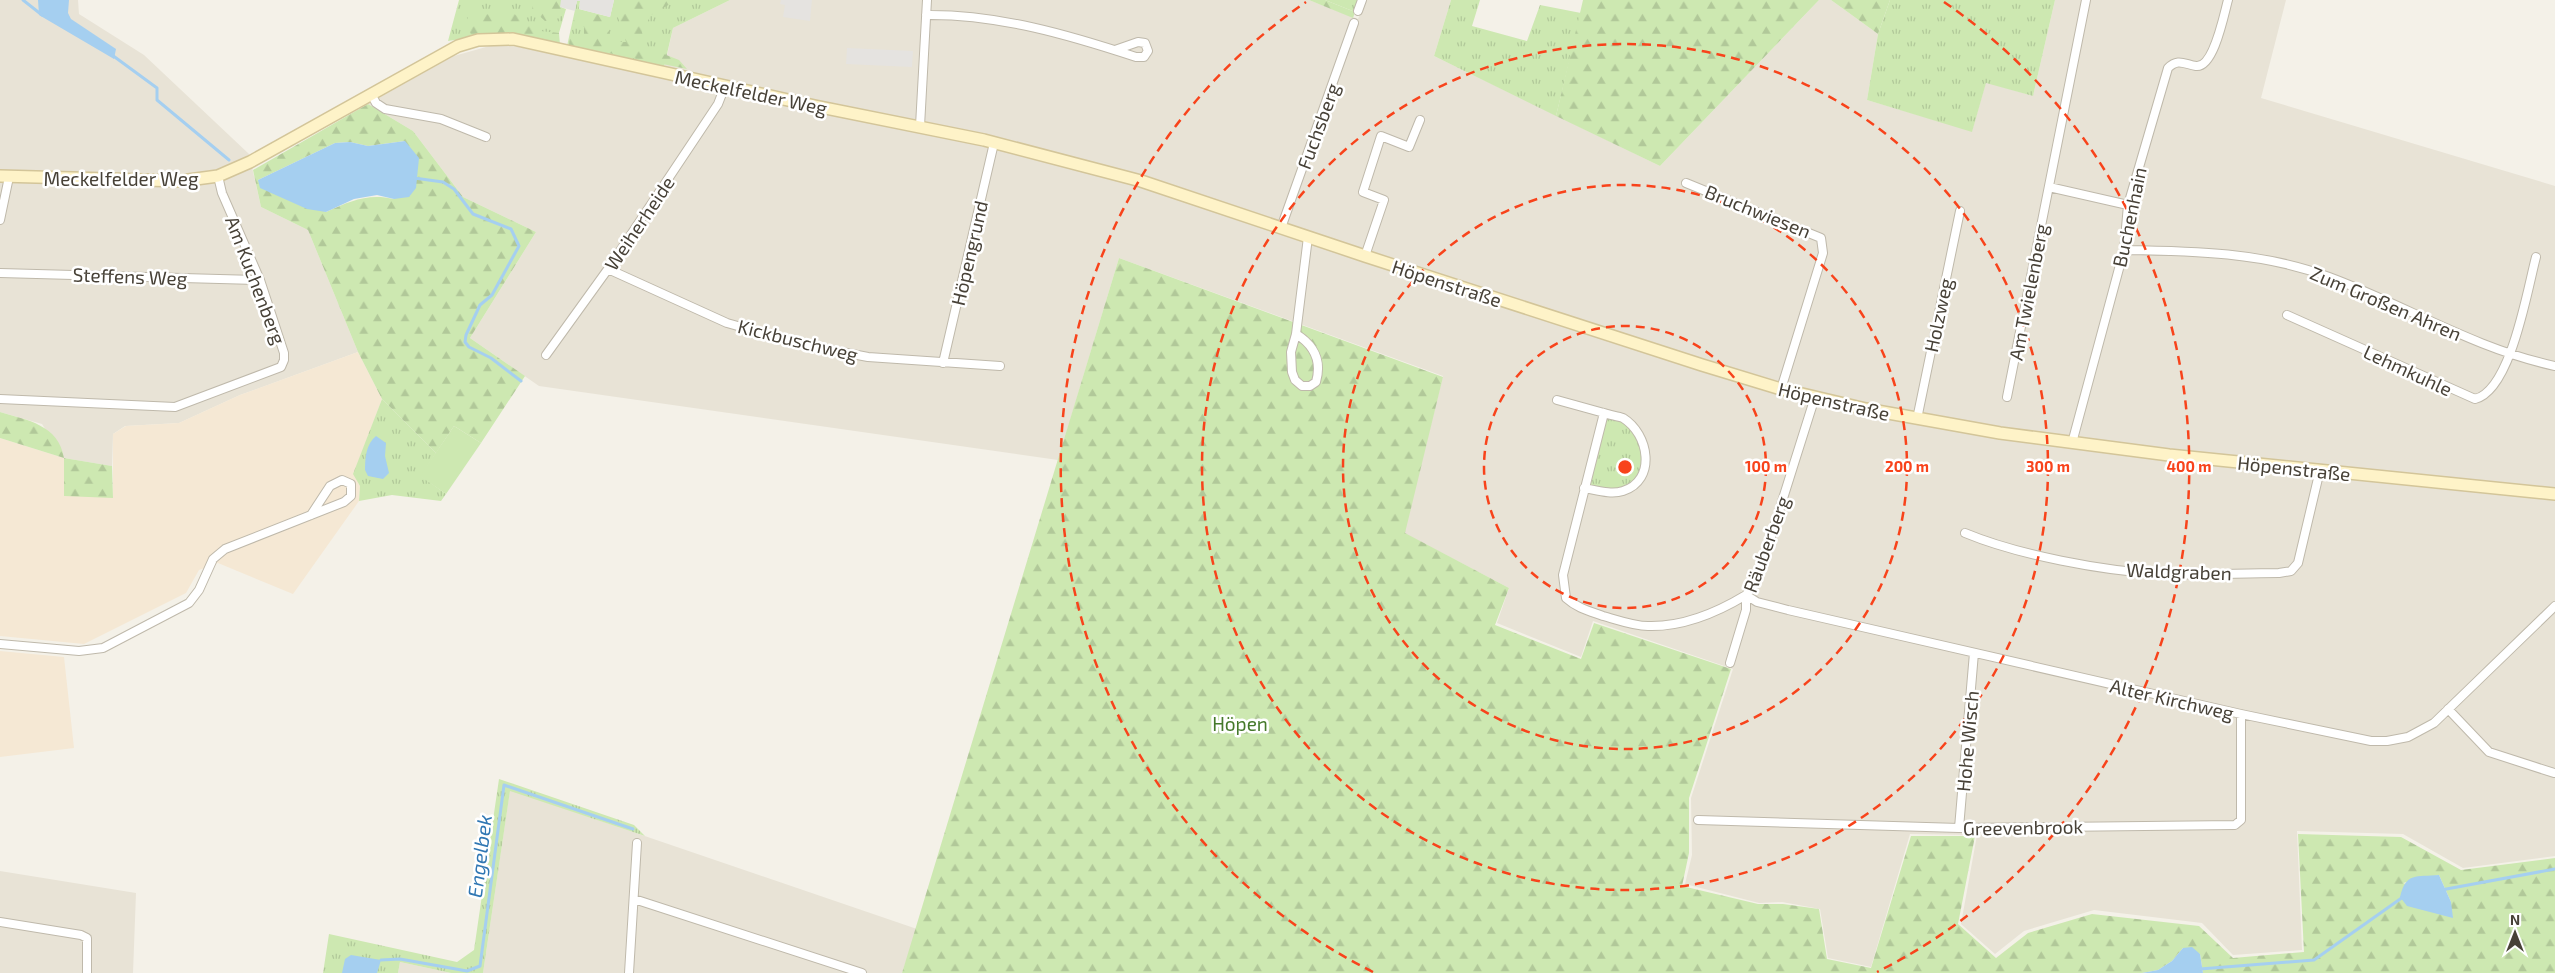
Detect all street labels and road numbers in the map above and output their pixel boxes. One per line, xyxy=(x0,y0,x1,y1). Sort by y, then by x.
street label: Meckelfelder Weg xyxy=(673,65,830,119)
street label: Fuchsberg xyxy=(1292,79,1344,172)
street label: Buchenhain xyxy=(2107,165,2151,269)
street label: Meckelfelder Weg xyxy=(43,167,199,190)
street label: Weiherheide xyxy=(599,172,679,274)
street label: Bruchwiesen xyxy=(1702,179,1814,243)
street label: Höpengrund xyxy=(946,198,992,308)
street label: Am Kuchenberg xyxy=(221,213,291,348)
street label: Am Twielenberg xyxy=(2003,221,2053,362)
street label: Höpenstraße xyxy=(1389,254,1505,312)
street label: Zum Großen Ahren xyxy=(2307,261,2465,345)
street label: Steffens Weg xyxy=(72,263,188,290)
street label: Holzweg xyxy=(1919,275,1957,354)
street label: Kickbuschweg xyxy=(736,314,861,366)
street label: Lehmkuhle xyxy=(2360,339,2456,401)
street label: Höpenstraße xyxy=(1776,377,1892,425)
street label: Höpenstraße xyxy=(2236,451,2352,485)
street label: Räuberberg xyxy=(1738,492,1794,595)
street label: Waldgraben xyxy=(2126,558,2232,584)
street label: Alter Kirchweg xyxy=(2108,674,2236,724)
street label: Hohe Wisch xyxy=(1951,689,1983,793)
street label: Greevenbrook xyxy=(1963,814,2084,840)

